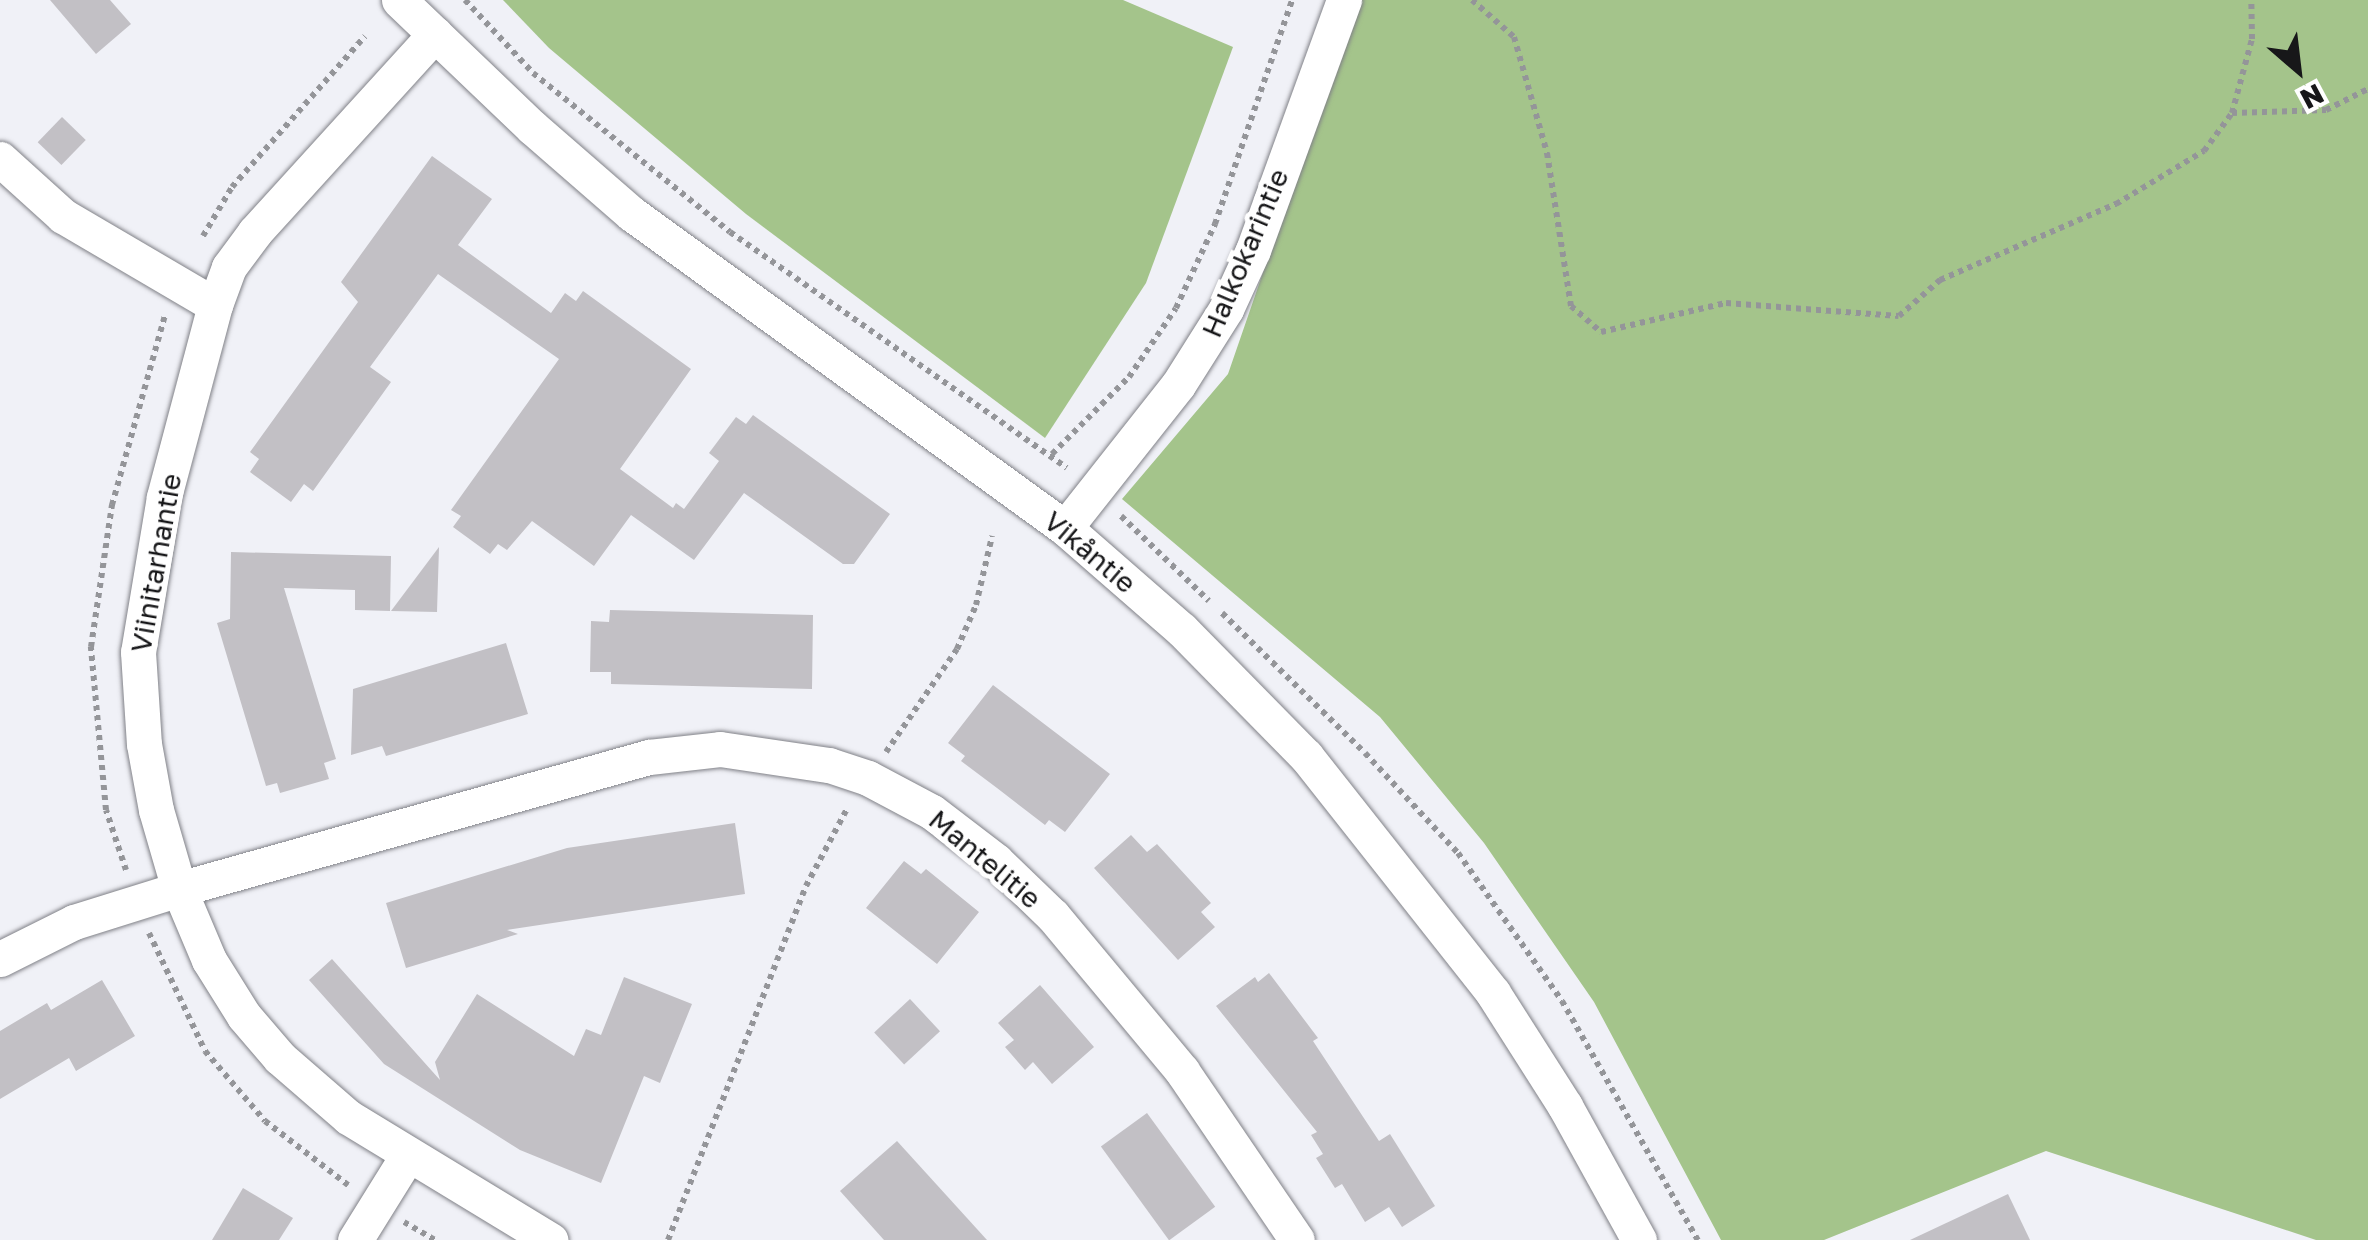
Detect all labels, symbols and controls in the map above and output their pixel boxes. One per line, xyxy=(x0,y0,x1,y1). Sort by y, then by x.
north arrow xyxy=(2248,20,2348,120)
text: N xyxy=(2295,77,2329,116)
street label: Halkokarintie xyxy=(1194,164,1296,342)
street label: Viinitarhantie xyxy=(124,471,188,655)
street label: Vikåntie xyxy=(1037,504,1143,600)
street label: Mantelitie xyxy=(922,803,1048,915)

